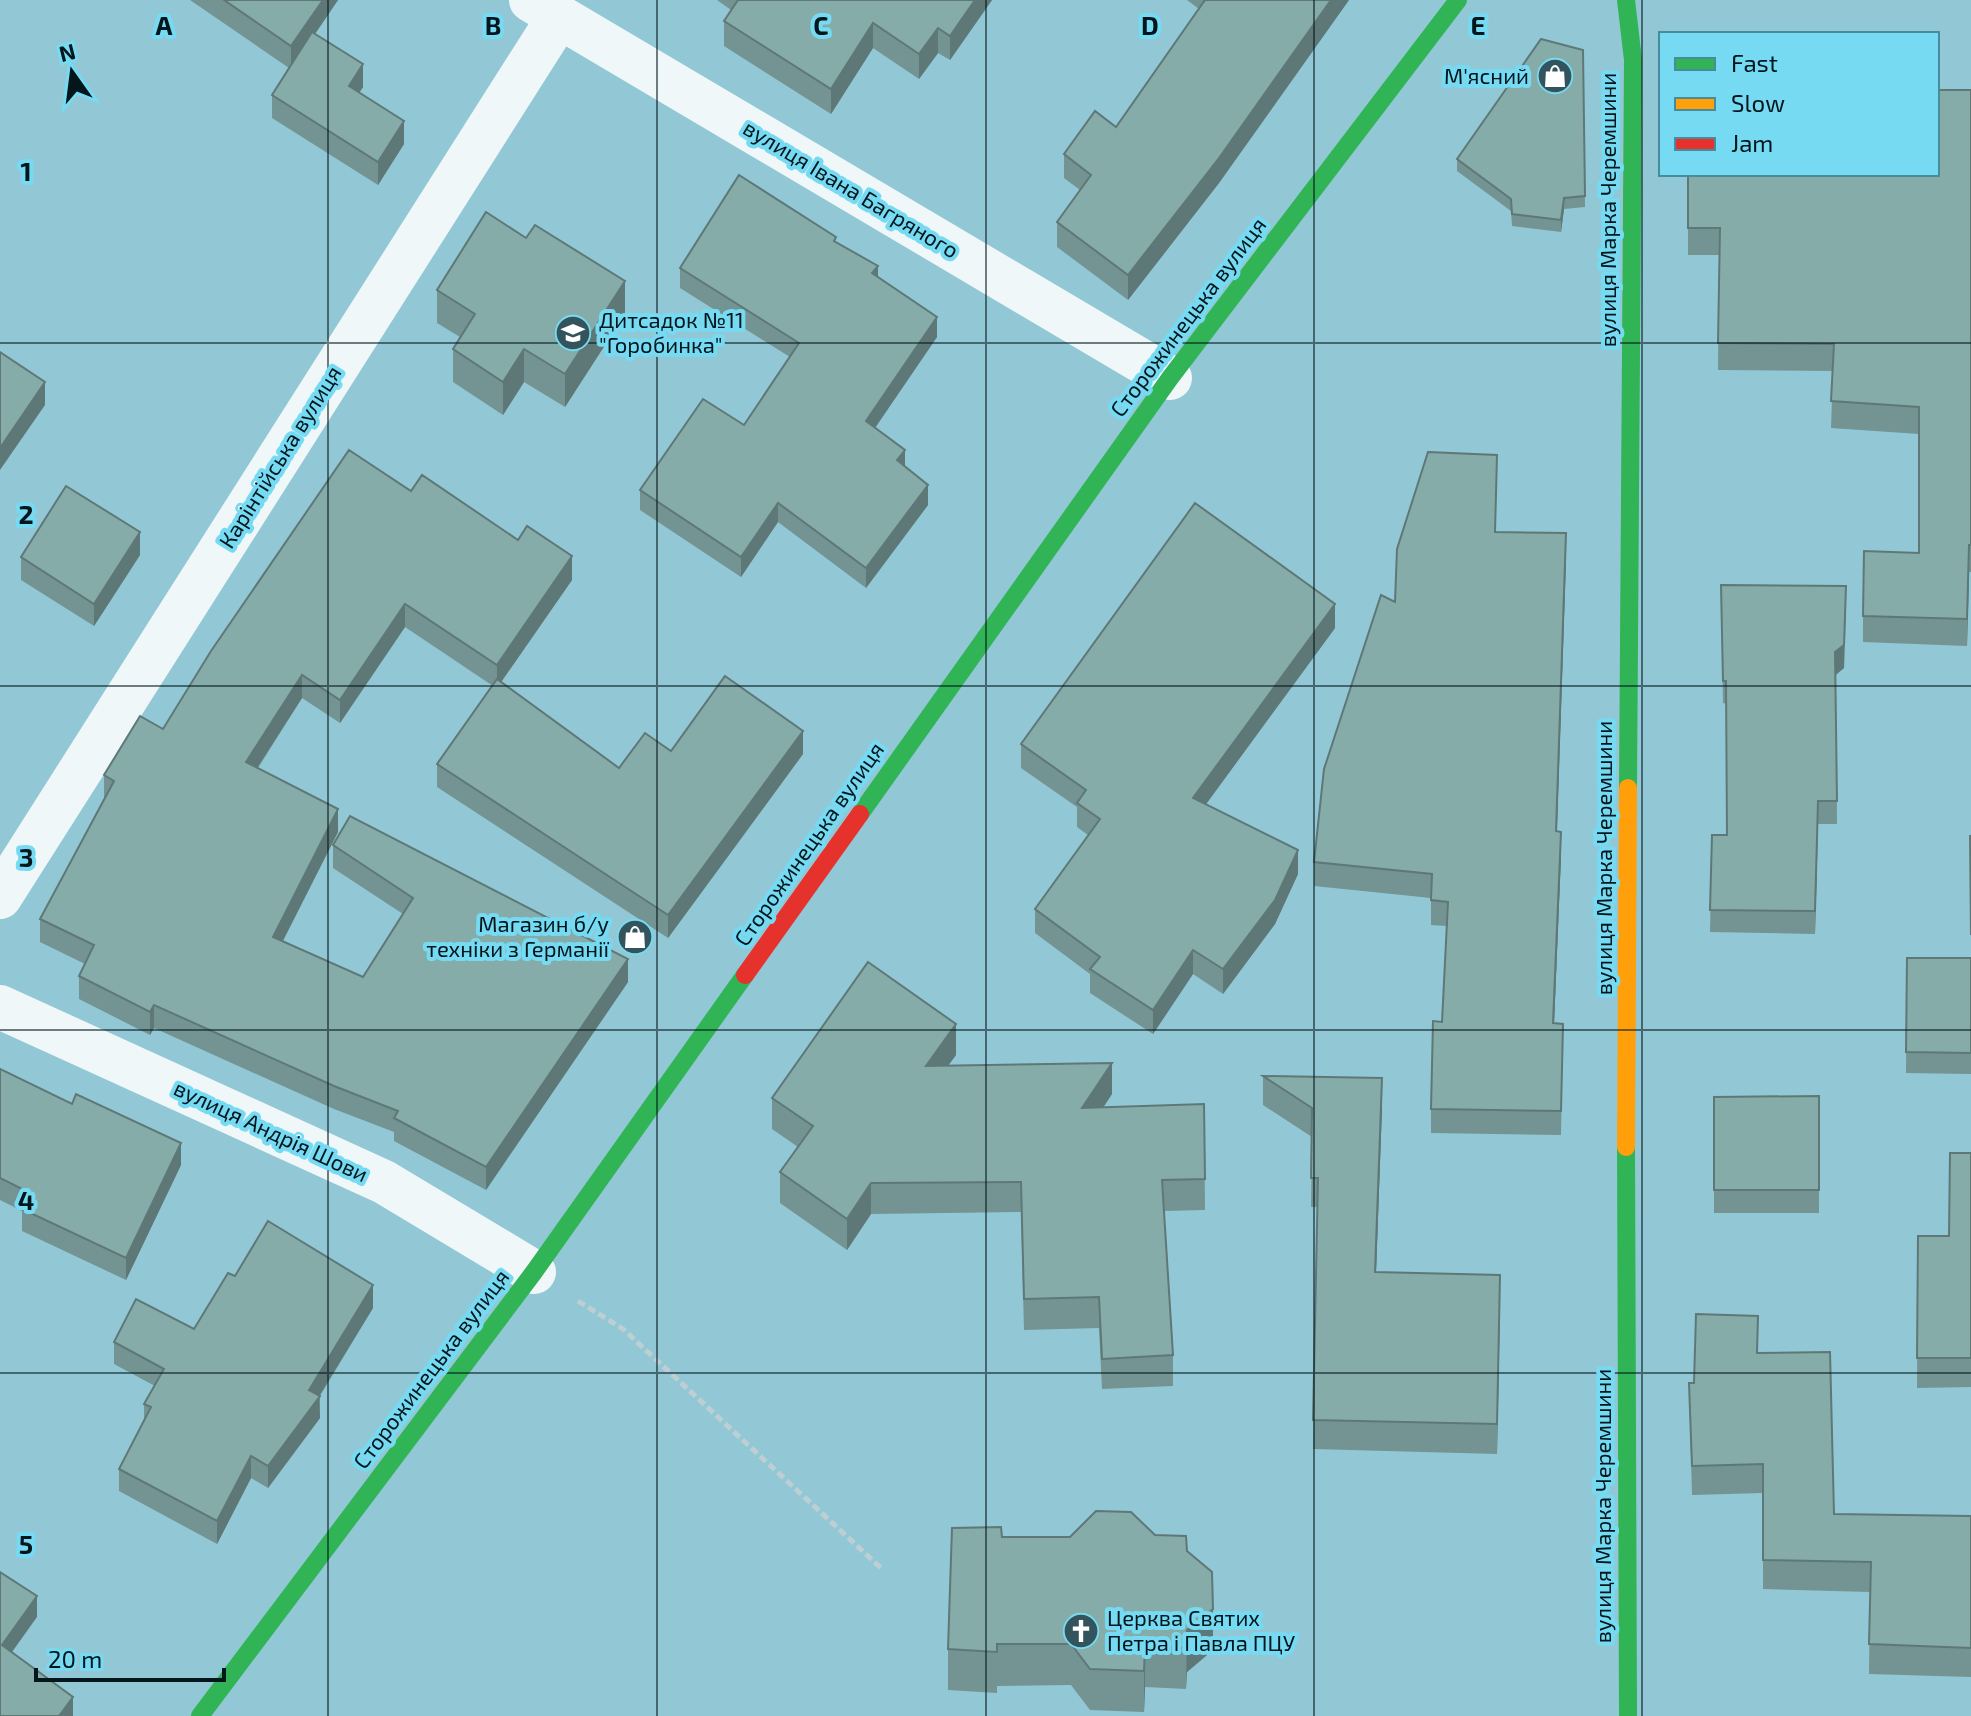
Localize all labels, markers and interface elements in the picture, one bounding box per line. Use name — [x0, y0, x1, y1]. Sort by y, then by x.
text: A — [156, 9, 173, 40]
text: B — [485, 9, 501, 40]
text: C — [813, 9, 829, 40]
text: D — [1141, 9, 1159, 40]
text: E — [1470, 9, 1486, 40]
north arrow — [32, 32, 112, 112]
legend — [1659, 32, 1939, 176]
text: N — [56, 37, 78, 66]
text: Fast — [1731, 48, 1778, 77]
shop icon: М'ясний — [1536, 57, 1574, 95]
place label: М'ясний — [1444, 62, 1529, 88]
street label: вулиця Марка Черемшини — [1594, 73, 1621, 347]
text: Slow — [1731, 88, 1785, 117]
street label: вулиця Івана Багряного — [739, 114, 964, 264]
text: Jam — [1731, 128, 1773, 157]
text: 1 — [20, 155, 32, 186]
street label: Сторожинецька вулиця — [1104, 212, 1271, 422]
place label: Дитсадок №11 "Горобинка" — [599, 306, 744, 357]
school or university icon: Дитсадок №11 "Горобинка" — [554, 314, 592, 352]
street label: Карінтійська вулиця — [212, 361, 347, 553]
text: 2 — [18, 498, 34, 529]
street label: вулиця Марка Черемшини — [1590, 721, 1617, 995]
street label: Сторожинецька вулиця — [728, 737, 889, 951]
text: 3 — [19, 841, 33, 872]
place label: Магазин б/у техніки з Германії — [426, 910, 609, 961]
shop icon: Магазин б/у техніки з Германії — [616, 918, 654, 956]
street label: вулиця Андрія Шови — [170, 1074, 372, 1187]
text: 4 — [18, 1184, 34, 1215]
street label: Сторожинецька вулиця — [347, 1264, 514, 1474]
street label: вулиця Марка Черемшини — [1589, 1369, 1616, 1643]
text: 5 — [19, 1528, 33, 1559]
place label: Церква Святих Петра і Павла ПЦУ — [1107, 1604, 1296, 1655]
church icon: Церква Святих Петра і Павла ПЦУ — [1062, 1612, 1100, 1650]
scale bar — [36, 1632, 224, 1682]
text: 20 m — [48, 1644, 102, 1673]

